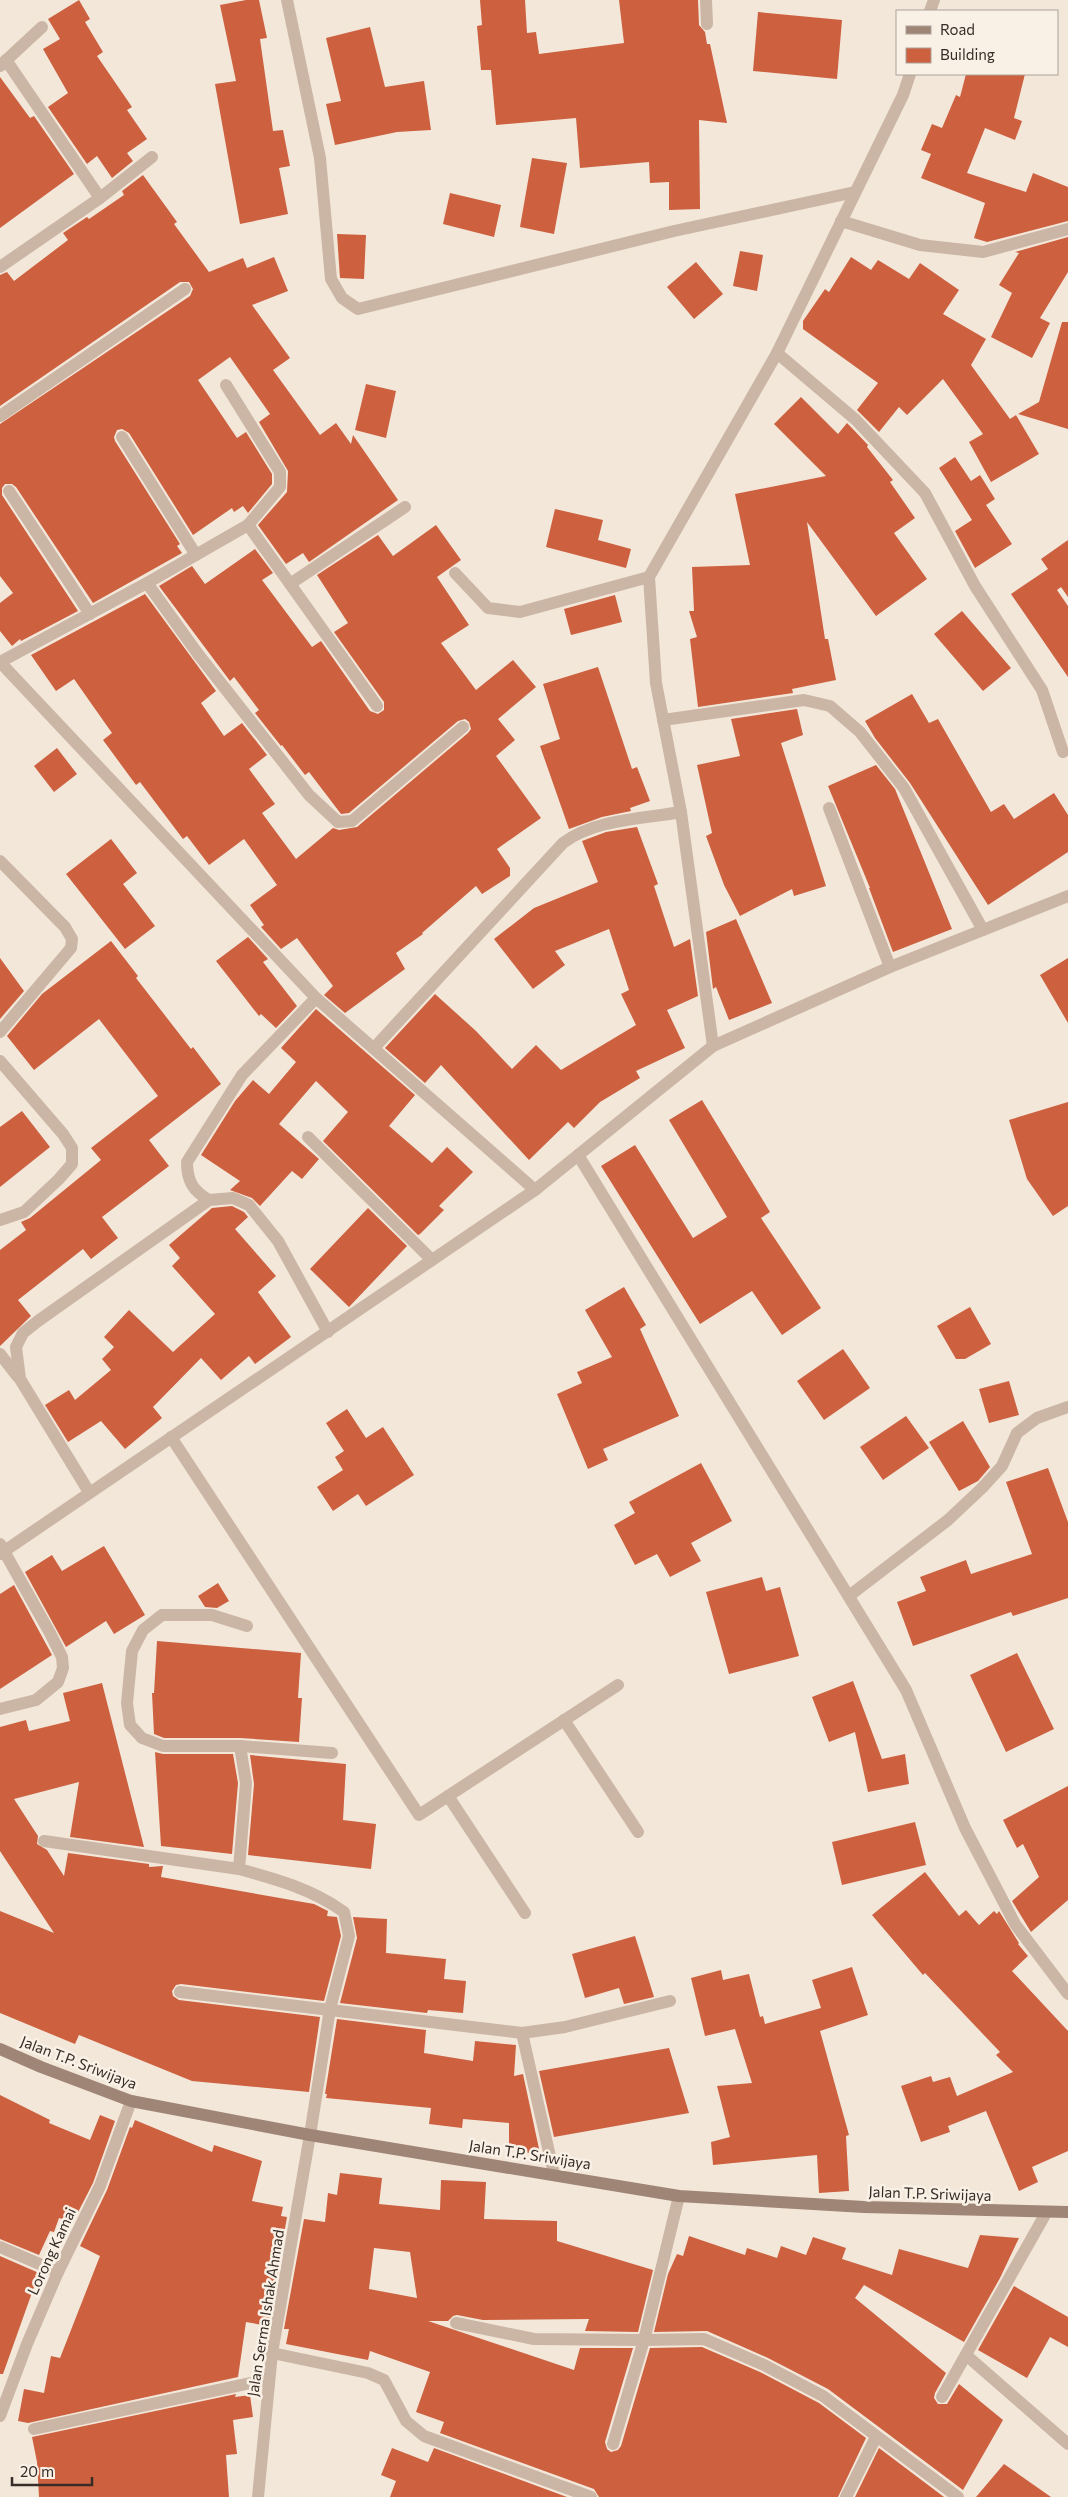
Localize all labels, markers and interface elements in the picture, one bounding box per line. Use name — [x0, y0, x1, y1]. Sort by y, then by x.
legend — [896, 10, 1058, 75]
text: Road — [940, 20, 975, 38]
text: Building — [940, 45, 995, 63]
street label: Jalan T.P. Sriwijaya — [18, 2032, 140, 2092]
street label: Jalan T.P. Sriwijaya — [468, 2135, 592, 2173]
street label: Jalan T.P. Sriwijaya — [868, 2182, 992, 2204]
street label: Lorong Kamai — [23, 2204, 79, 2298]
street label: Jalan Serma Ishak Ahmad — [243, 2228, 287, 2398]
scale bar — [12, 2454, 92, 2486]
text: 20 m — [20, 2462, 54, 2480]

